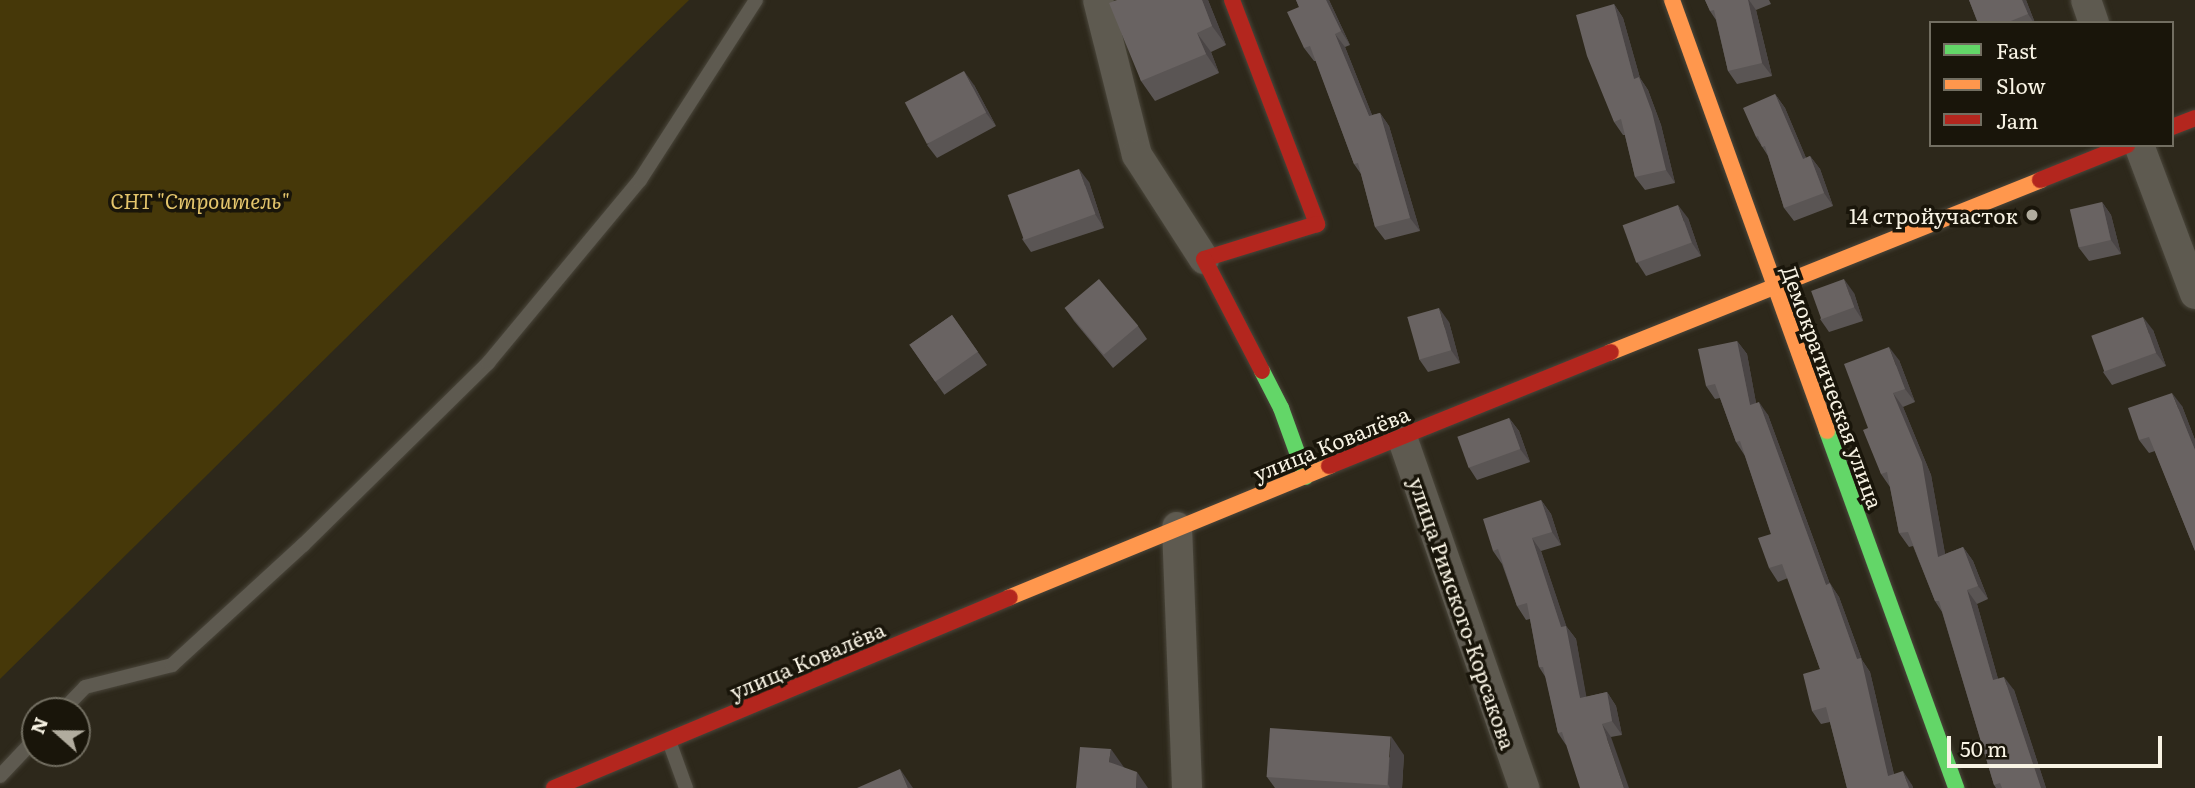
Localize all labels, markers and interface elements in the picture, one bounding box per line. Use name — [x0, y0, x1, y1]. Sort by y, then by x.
legend — [1929, 21, 2174, 147]
text: Fast — [1996, 34, 2037, 65]
text: Slow — [1996, 69, 2046, 100]
text: Jam — [1996, 104, 2038, 135]
park label: СНТ "Строитель" — [110, 187, 290, 213]
place label: 14 стройучасток — [1849, 202, 2018, 228]
marker: 14 стройучасток — [2024, 207, 2040, 223]
street label: Демократическая улица — [1777, 262, 1889, 512]
street label: улица Ковалёва — [1249, 400, 1413, 486]
street label: улица Римского-Корсакова — [1405, 474, 1521, 752]
street label: улица Ковалёва — [725, 616, 889, 704]
north arrow — [21, 697, 91, 767]
text: N — [22, 713, 54, 738]
scale bar — [1950, 722, 2165, 766]
text: 50 m — [1960, 732, 2007, 763]

